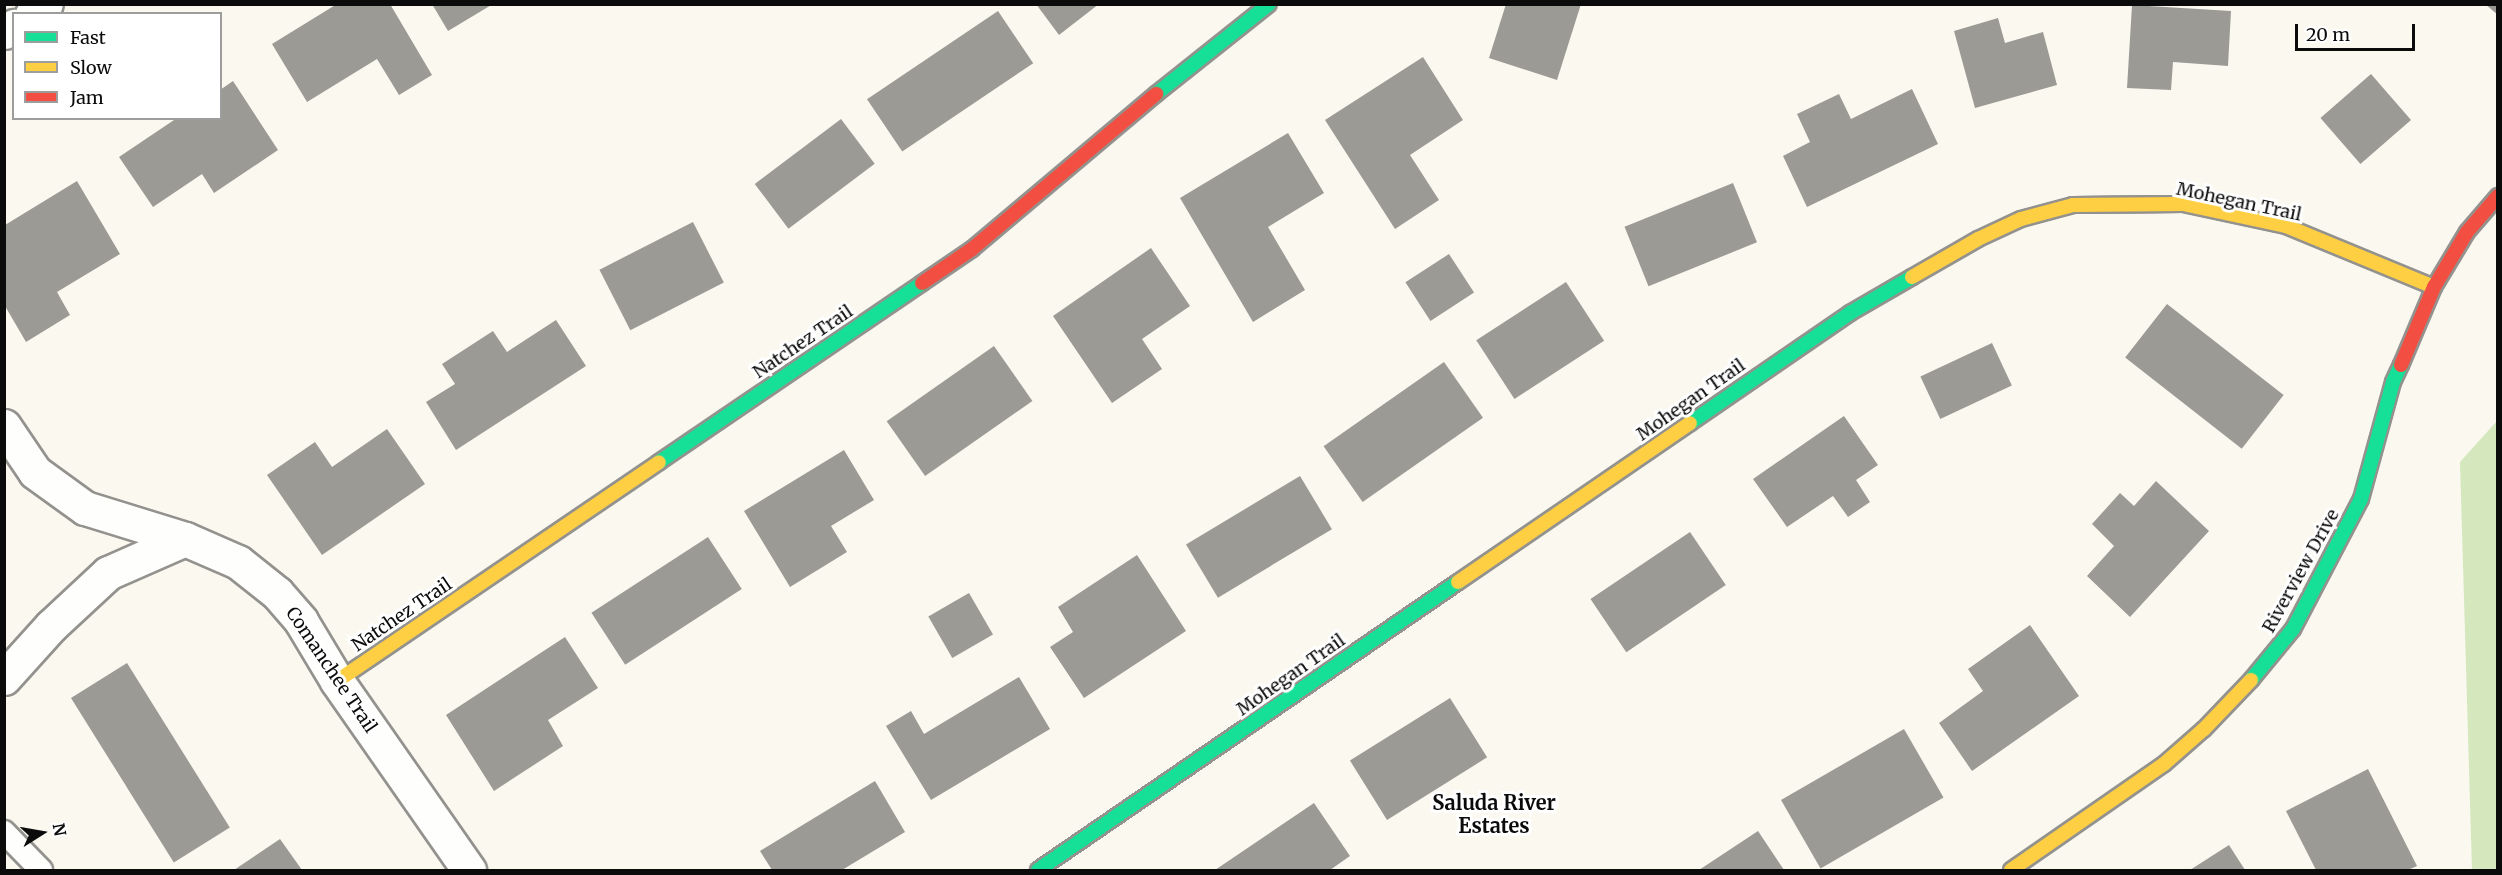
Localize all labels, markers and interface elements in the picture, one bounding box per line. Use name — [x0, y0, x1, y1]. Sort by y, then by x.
legend — [12, 12, 222, 120]
scale bar — [2298, 12, 2418, 50]
text: 20 m — [2306, 23, 2350, 46]
text: Fast — [70, 26, 106, 49]
text: Slow — [70, 56, 112, 79]
text: Jam — [70, 86, 104, 109]
street label: Mohegan Trail — [2174, 178, 2304, 226]
street label: Natchez Trail — [749, 301, 857, 383]
street label: Mohegan Trail — [1633, 355, 1749, 445]
street label: Riverview Drive — [2258, 505, 2344, 637]
street label: Natchez Trail — [348, 574, 456, 656]
street label: Comanchee Trail — [281, 603, 381, 737]
street label: Mohegan Trail — [1233, 630, 1349, 720]
district label: Saluda River Estates — [1432, 791, 1556, 838]
north arrow — [12, 803, 72, 863]
text: N — [49, 821, 71, 838]

